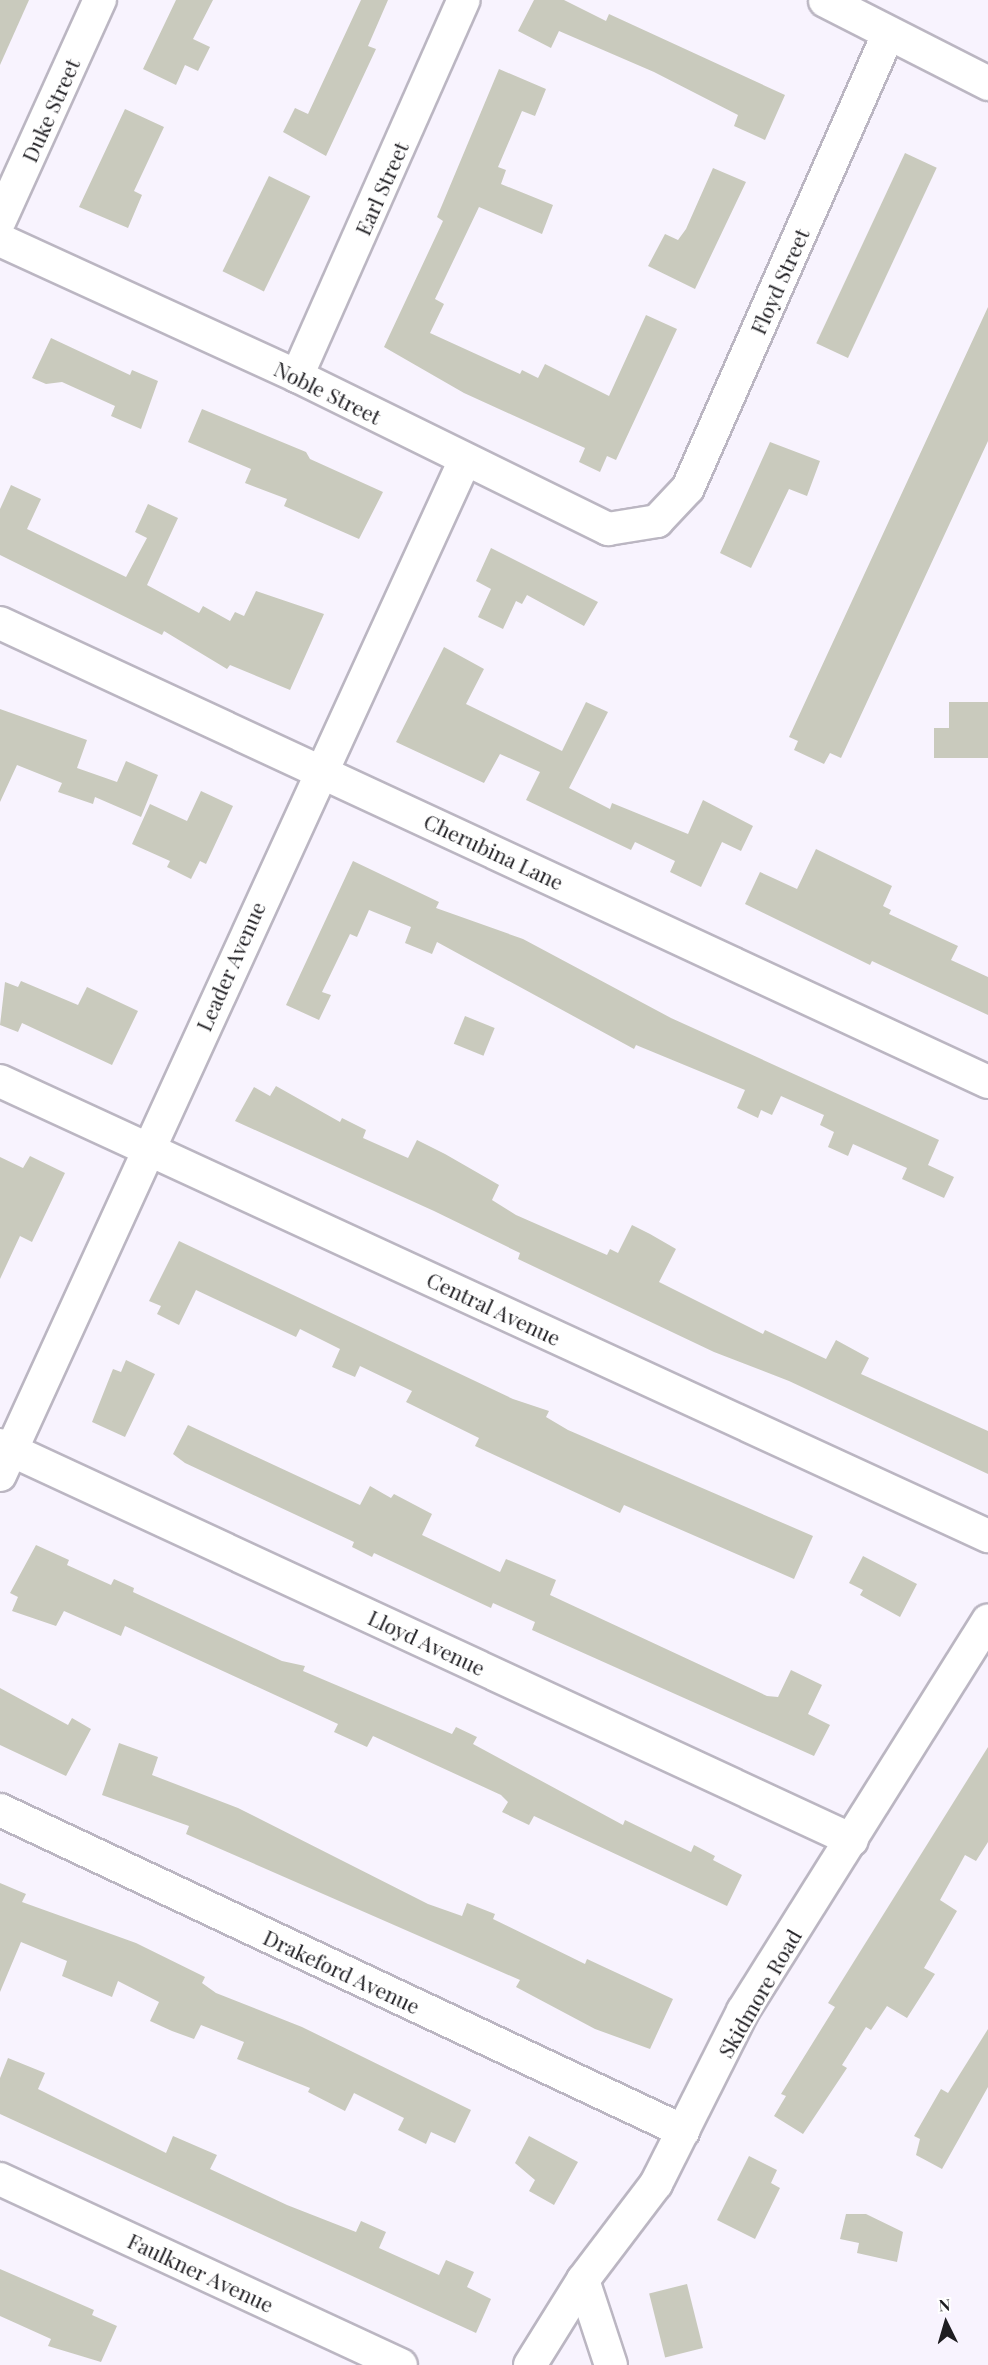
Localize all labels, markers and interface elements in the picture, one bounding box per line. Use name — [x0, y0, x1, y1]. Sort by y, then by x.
street label: Duke Street — [16, 54, 84, 166]
street label: Earl Street — [349, 137, 413, 239]
street label: Floyd Street — [744, 224, 814, 338]
street label: Noble Street — [271, 355, 385, 429]
street label: Cherubina Lane — [420, 808, 568, 894]
street label: Leader Avenue — [190, 897, 270, 1035]
street label: Central Avenue — [423, 1266, 565, 1350]
street label: Lloyd Avenue — [364, 1604, 490, 1680]
street label: Drakeford Avenue — [259, 1924, 425, 2018]
street label: Skidmore Road — [712, 1924, 806, 2062]
street label: Faulkner Avenue — [124, 2227, 278, 2317]
north arrow — [916, 2293, 976, 2353]
text: N — [938, 2294, 951, 2316]

